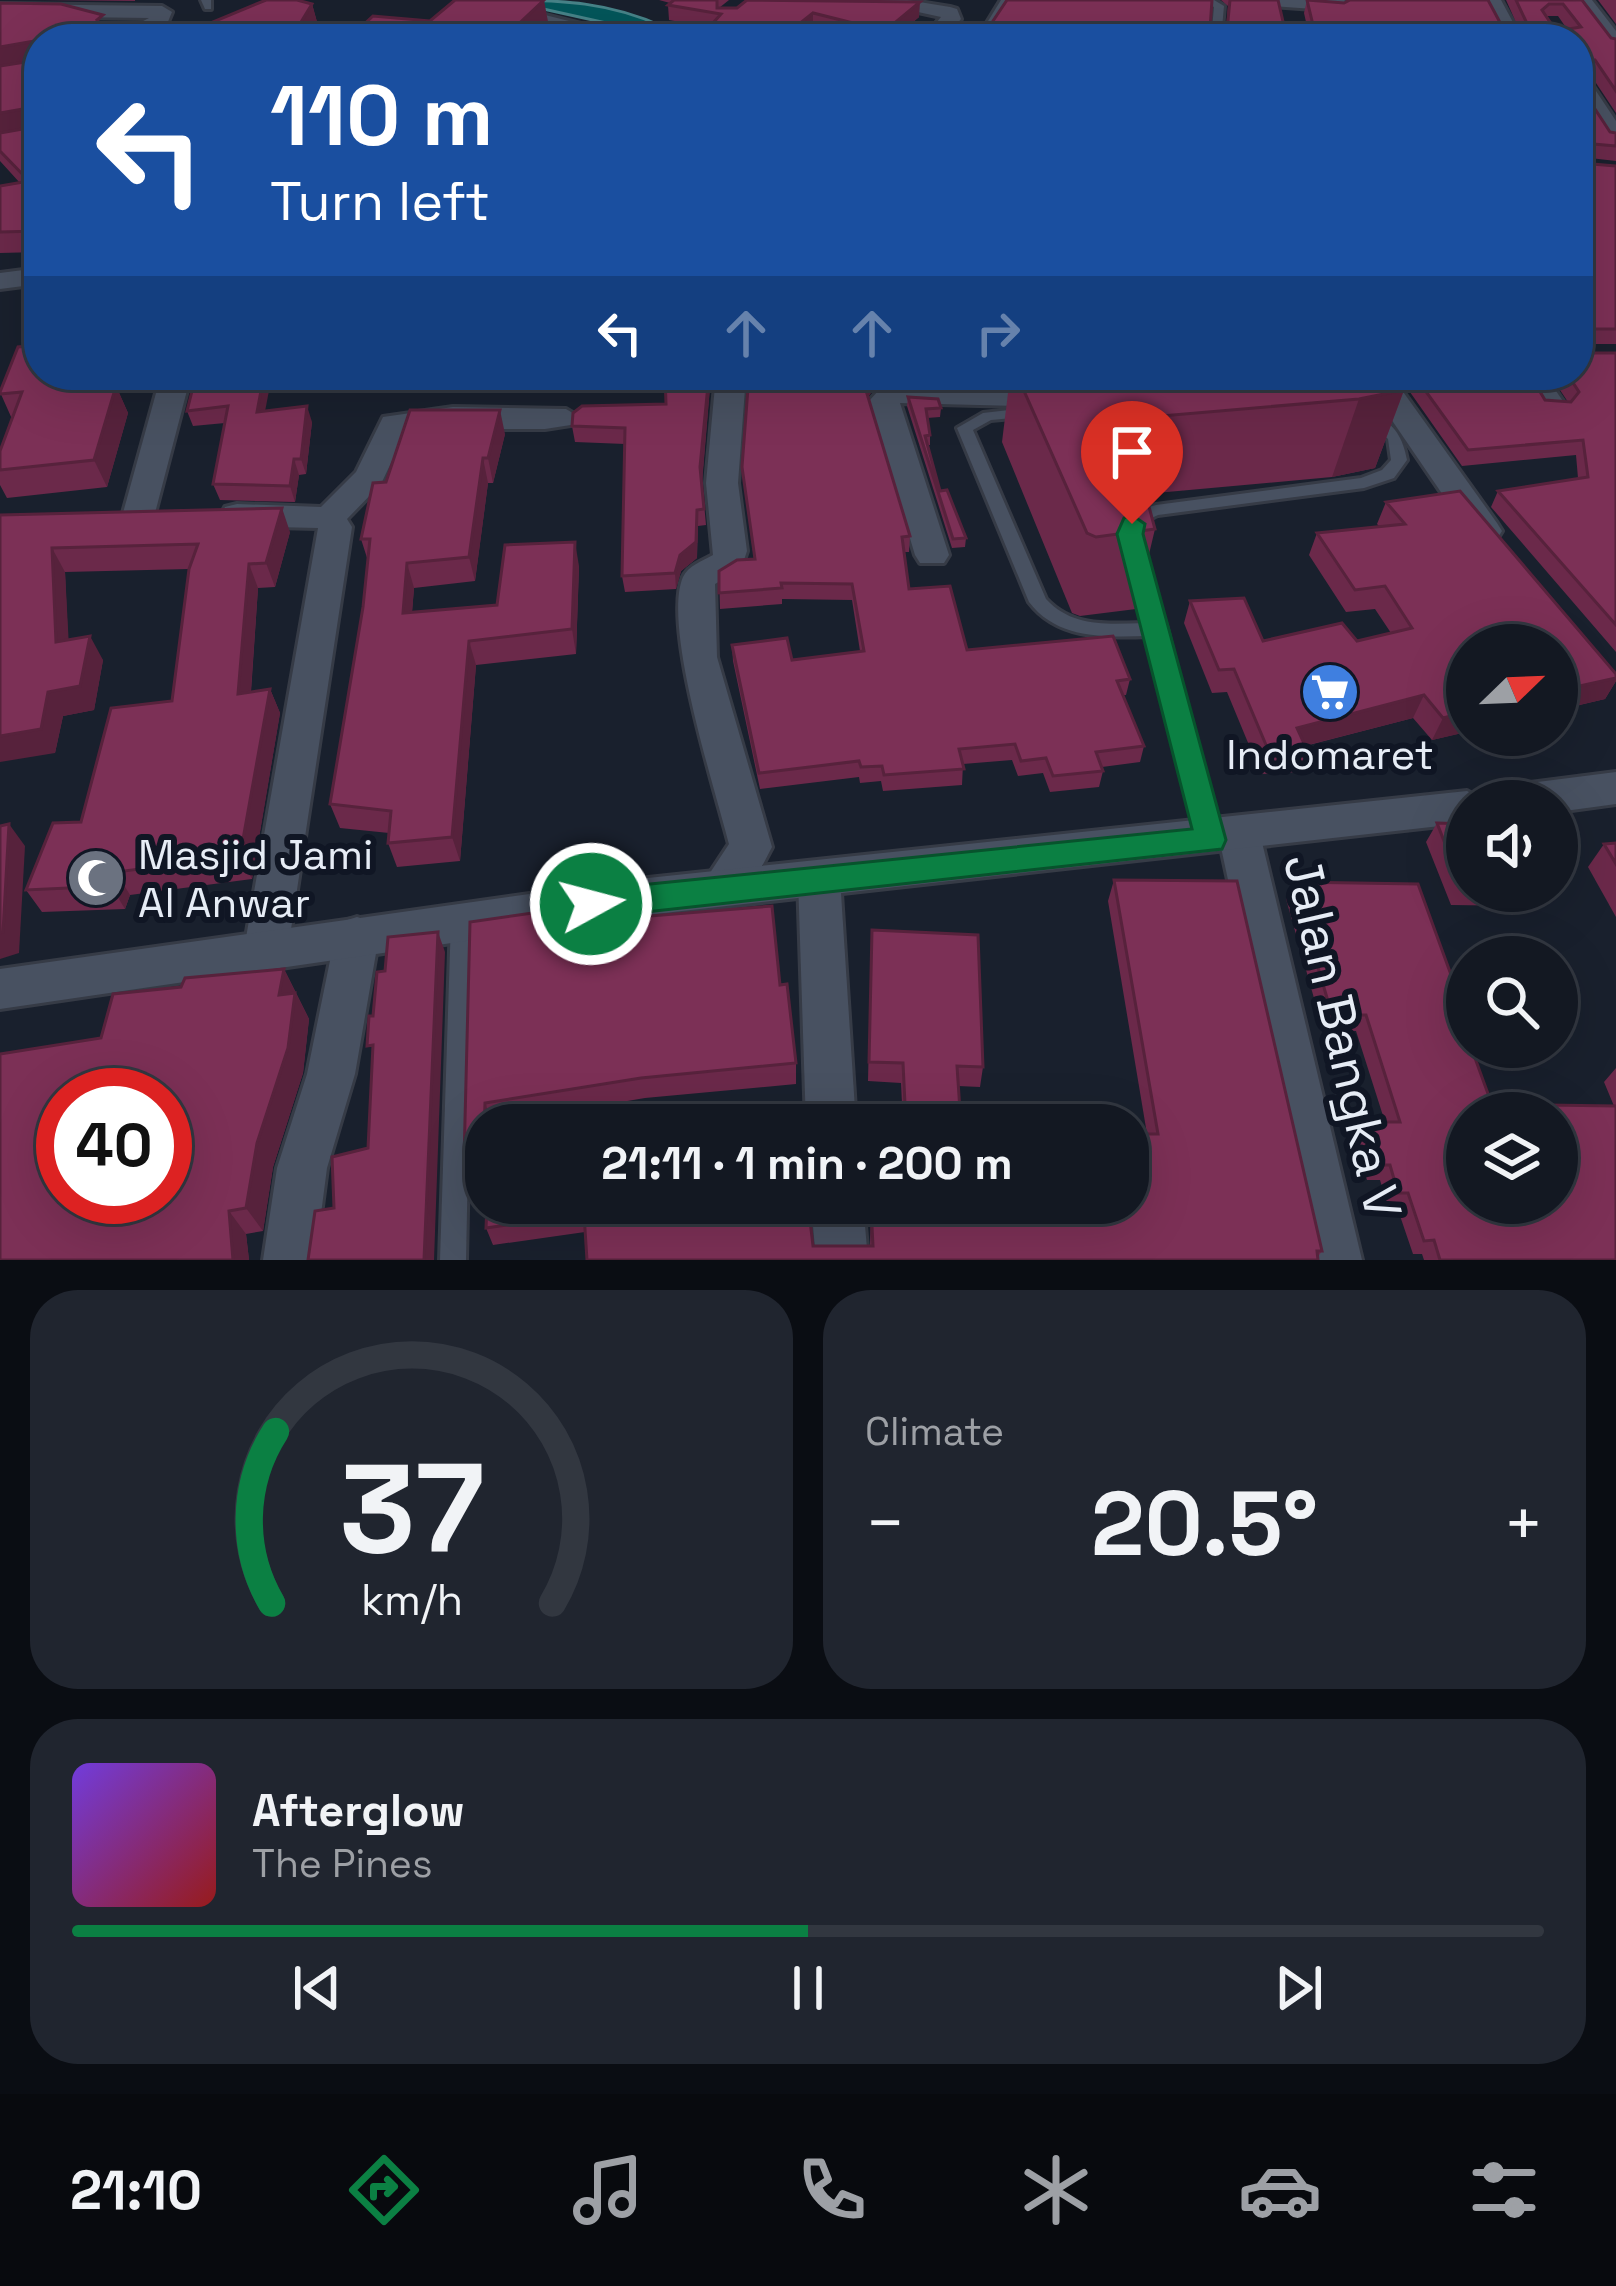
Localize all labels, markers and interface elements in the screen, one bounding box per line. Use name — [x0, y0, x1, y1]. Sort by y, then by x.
text: 110 m — [270, 62, 493, 170]
icon: left — [72, 72, 228, 228]
text: Turn left — [270, 167, 490, 236]
icon: left — [587, 300, 653, 366]
icon: ahead — [713, 300, 779, 366]
icon: ahead — [839, 300, 905, 366]
icon: right — [965, 300, 1031, 366]
pin — [1081, 401, 1183, 524]
icon: arrive — [1099, 419, 1165, 485]
north arrow — [1446, 624, 1578, 756]
map controls — [1446, 624, 1578, 1224]
supermarket icon: Indomaret — [1299, 661, 1361, 723]
place label: Indomaret — [1226, 728, 1434, 781]
button: sound — [1446, 780, 1578, 912]
place label: Masjid Jami Al Anwar — [138, 828, 373, 929]
position arrow — [528, 841, 654, 967]
mosque icon: Masjid Jami Al Anwar — [65, 847, 127, 909]
street label: Jalan Bangka V — [1269, 848, 1416, 1225]
button: search — [1446, 936, 1578, 1068]
speed limit sign: 40 — [36, 1068, 192, 1224]
button: layers — [1446, 1092, 1578, 1224]
text: 21:11 · 1 min · 200 m — [601, 1135, 1013, 1192]
text: Climate — [865, 1407, 1004, 1456]
text: 37 — [339, 1429, 484, 1588]
text: 20.5° — [1091, 1466, 1318, 1581]
text: − — [865, 1481, 906, 1565]
text: + — [1503, 1481, 1544, 1565]
text: km/h — [360, 1572, 463, 1627]
text: Afterglow — [252, 1782, 465, 1839]
text: The Pines — [252, 1839, 433, 1888]
icon: previous — [284, 1955, 350, 2021]
icon: pause — [775, 1955, 841, 2021]
icon: next — [1266, 1955, 1332, 2021]
icon: directions — [342, 2148, 426, 2232]
icon: music — [566, 2148, 650, 2232]
icon: phone — [790, 2148, 874, 2232]
icon: climate — [1014, 2148, 1098, 2232]
icon: car — [1238, 2148, 1322, 2232]
icon: filters — [1462, 2148, 1546, 2232]
text: 21:10 — [70, 2156, 202, 2225]

